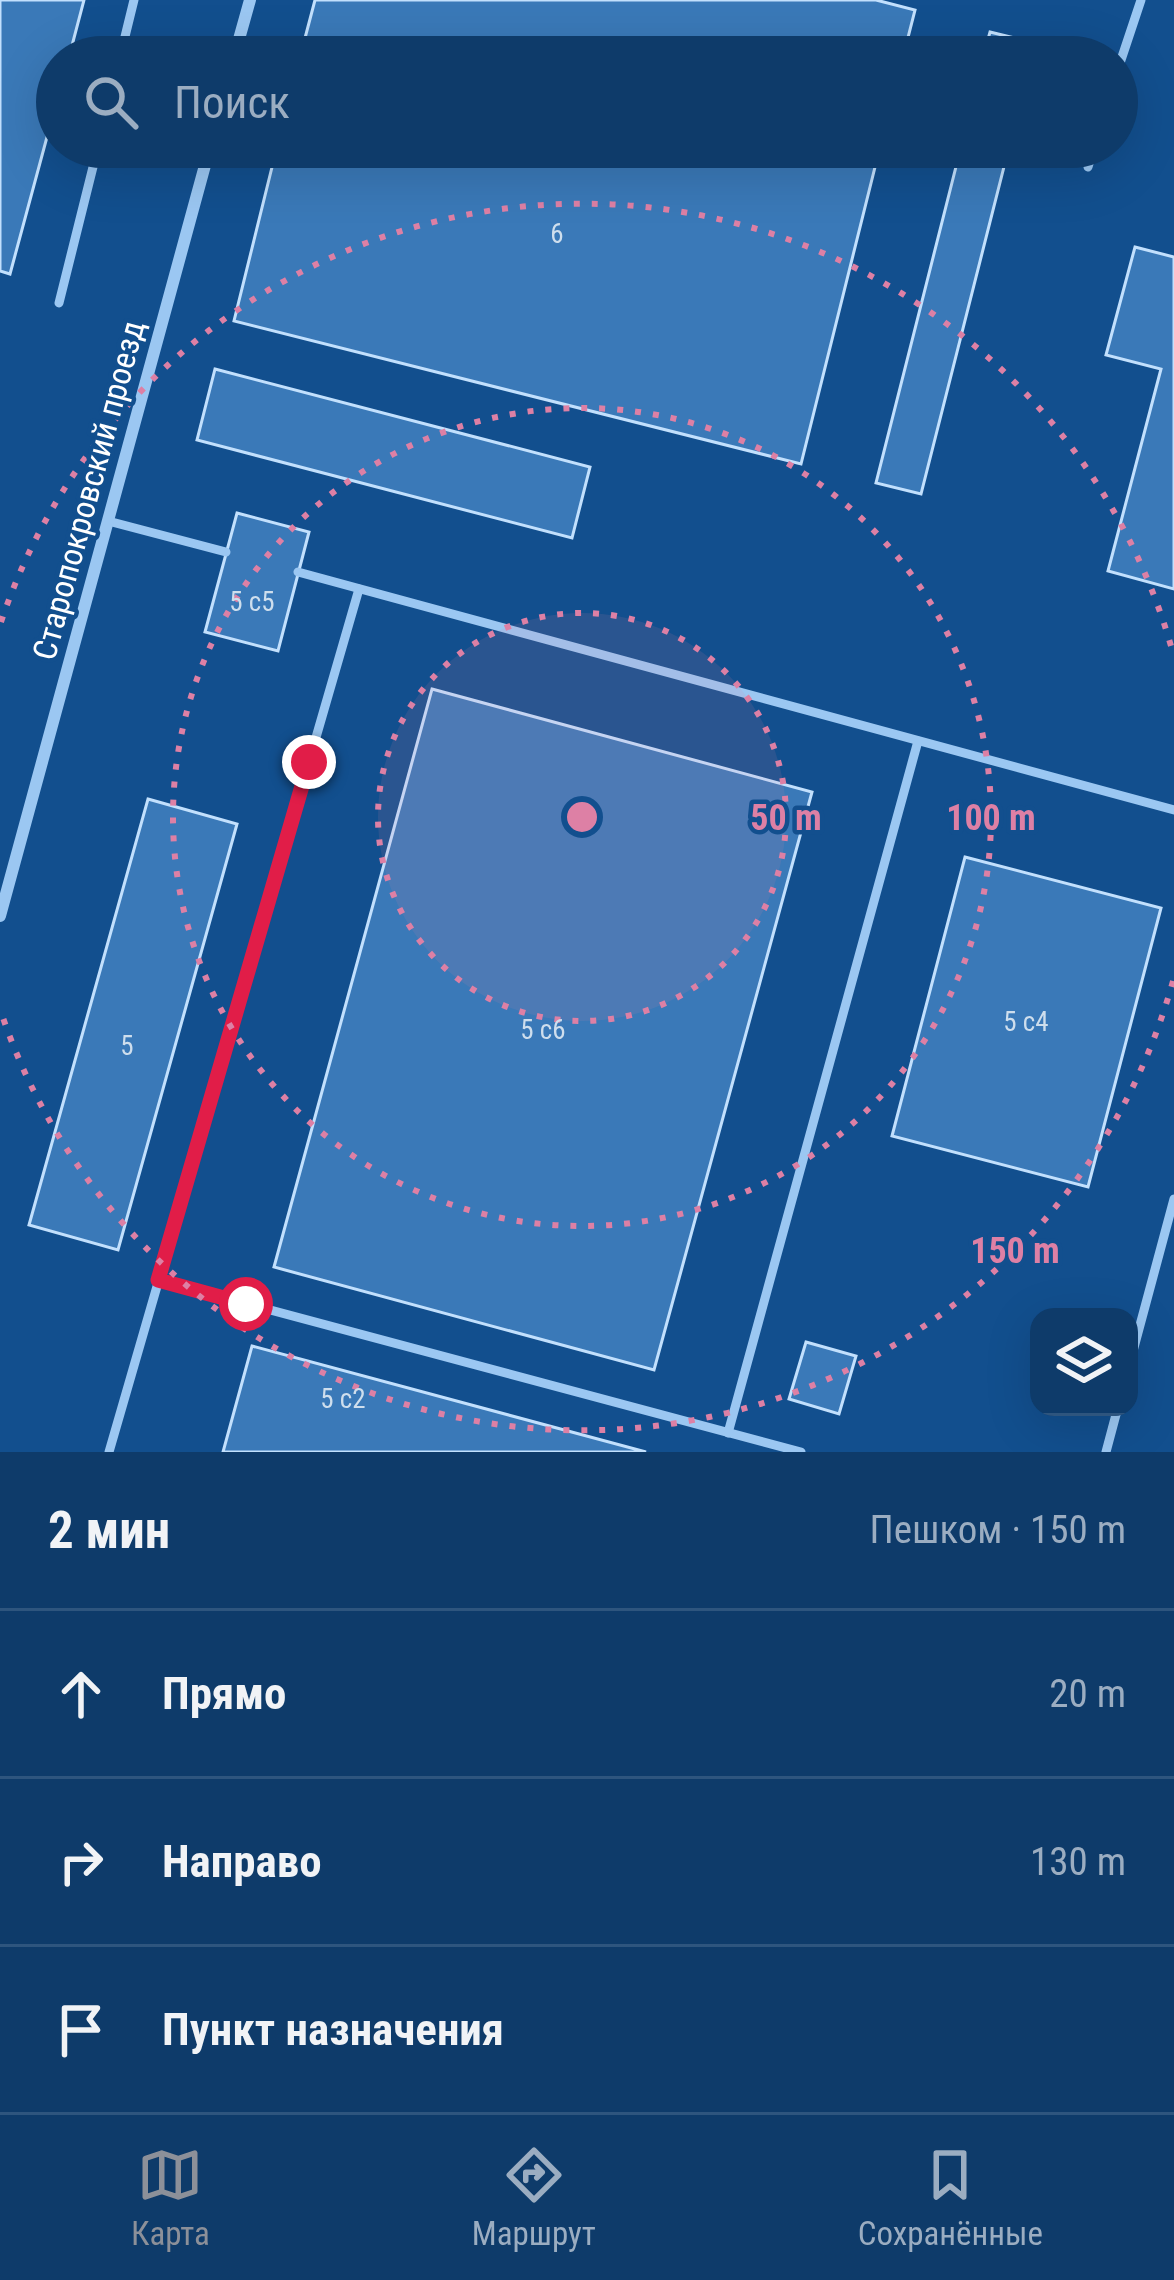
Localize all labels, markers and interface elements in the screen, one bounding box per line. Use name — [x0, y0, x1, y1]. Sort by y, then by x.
search box — [36, 36, 1138, 168]
icon: search — [78, 69, 144, 135]
text: Поиск — [174, 76, 290, 129]
house number: 6 — [550, 218, 564, 250]
street label: Старопокровский проезд — [24, 316, 153, 664]
house number: 5 с5 — [229, 586, 275, 618]
route end — [282, 735, 336, 789]
centre of rings — [561, 796, 603, 838]
text: 50 m — [750, 797, 822, 839]
text: 100 m — [946, 797, 1036, 839]
house number: 5 с4 — [1003, 1006, 1049, 1038]
house number: 5 с6 — [520, 1014, 566, 1046]
house number: 5 — [120, 1030, 134, 1062]
text: 150 m — [970, 1230, 1060, 1272]
route start — [219, 1277, 273, 1331]
map controls — [1030, 1308, 1138, 1416]
button: layers — [1030, 1308, 1138, 1416]
house number: 5 с2 — [320, 1383, 366, 1415]
text: 2 мин — [48, 1501, 170, 1560]
text: Пешком · 150 m — [869, 1507, 1126, 1553]
icon: ahead — [48, 1661, 114, 1727]
text: Прямо — [162, 1667, 286, 1720]
text: 20 m — [1049, 1671, 1126, 1717]
icon: right — [48, 1829, 114, 1895]
text: Направо — [162, 1835, 322, 1888]
text: 130 m — [1030, 1839, 1126, 1885]
icon: arrive — [48, 1997, 114, 2063]
text: Пункт назначения — [162, 2003, 504, 2056]
tab: Карта — [131, 2142, 210, 2253]
tab: Маршрут — [472, 2142, 596, 2253]
tab: Сохранённые — [858, 2142, 1043, 2253]

